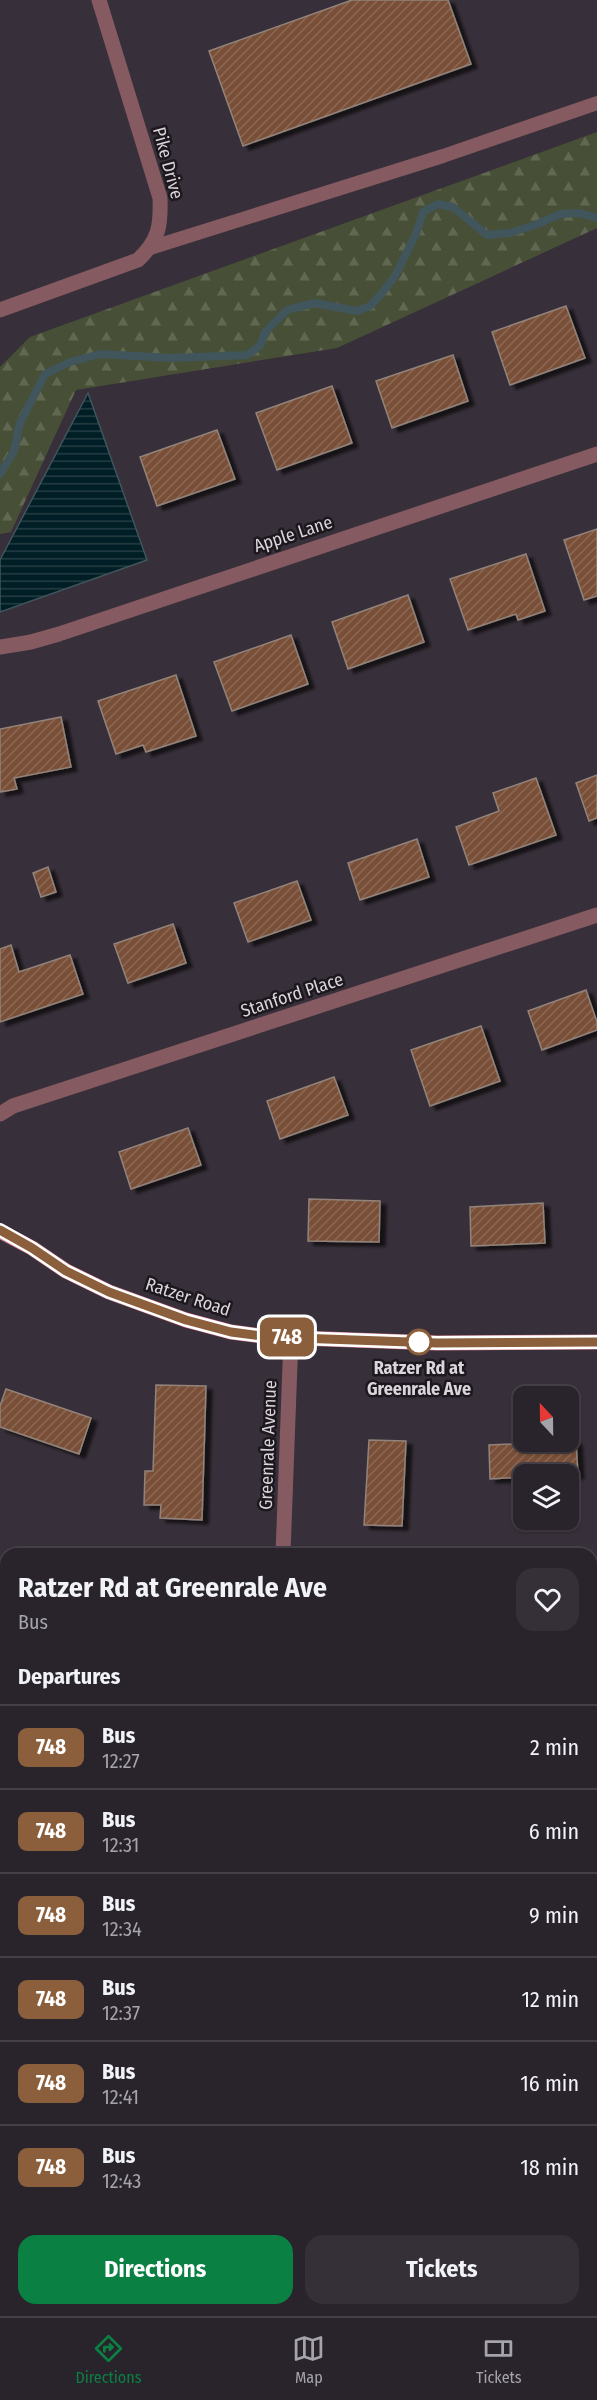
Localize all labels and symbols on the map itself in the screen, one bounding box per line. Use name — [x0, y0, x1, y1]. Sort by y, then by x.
street label: Pike Drive — [148, 125, 188, 201]
street label: Apple Lane — [251, 511, 335, 557]
street label: Stanford Place — [238, 968, 346, 1022]
street label: Ratzer Road — [143, 1273, 233, 1321]
line badge: 748 — [252, 1318, 322, 1356]
marker: Ratzer Rd at Greenrale Ave — [406, 1329, 432, 1355]
place label: Ratzer Rd at Greenrale Ave — [367, 1357, 471, 1400]
street label: Greenrale Avenue — [255, 1380, 281, 1510]
north arrow — [513, 1386, 579, 1452]

